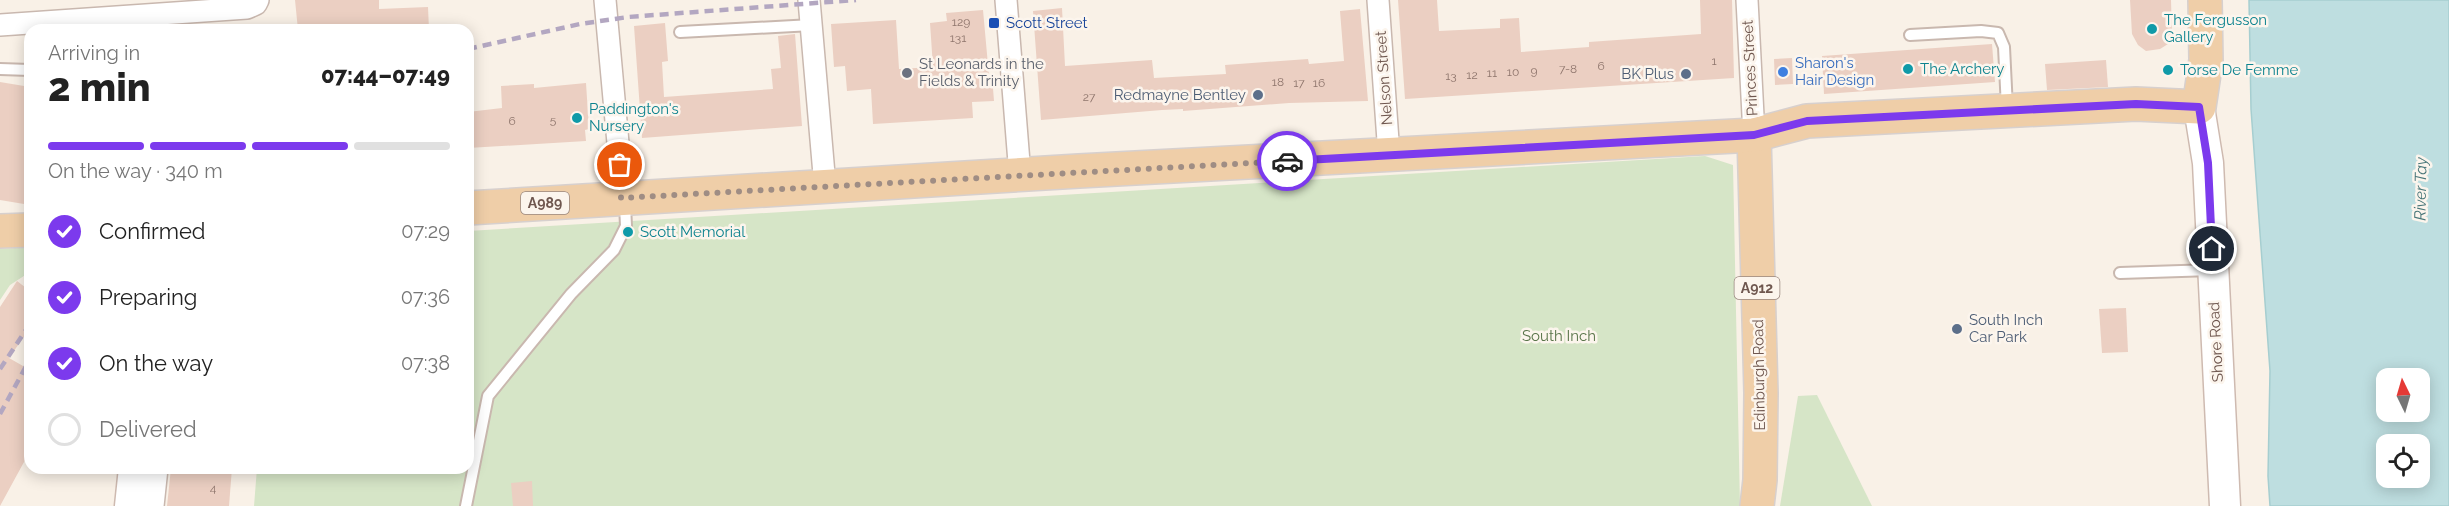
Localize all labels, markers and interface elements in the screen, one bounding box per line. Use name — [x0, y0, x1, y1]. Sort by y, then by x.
place label: The Fergusson Gallery — [2164, 11, 2267, 46]
place label: Scott Street — [1006, 14, 1088, 32]
house number: 129 — [952, 15, 970, 29]
marker: Scott Street — [987, 16, 1001, 30]
street label: Princes Street — [1738, 19, 1762, 117]
marker: The Fergusson Gallery — [2145, 22, 2159, 36]
street label: Nelson Street — [1372, 30, 1396, 126]
house number: 131 — [950, 31, 966, 45]
text: Arriving in — [48, 41, 140, 65]
house number: 1 — [1711, 54, 1717, 68]
place label: Sharon's Hair Design — [1795, 54, 1874, 89]
place label: St Leonards in the Fields & Trinity — [919, 55, 1044, 90]
house number: 6 — [1597, 59, 1605, 73]
place label: The Archery — [1920, 60, 2004, 78]
place label: Torse De Femme — [2180, 61, 2299, 79]
text: 07:44–07:49 — [321, 62, 450, 88]
house number: 7-8 — [1559, 62, 1577, 76]
marker: The Archery — [1901, 62, 1915, 76]
marker: Torse De Femme — [2161, 63, 2175, 77]
text: 2 min — [48, 64, 151, 110]
house number: 9 — [1530, 64, 1538, 78]
house number: 10 — [1507, 65, 1519, 79]
place label: BK Plus — [1621, 65, 1674, 83]
marker: Sharon's Hair Design — [1776, 65, 1790, 79]
marker: St Leonards in the Fields & Trinity — [900, 66, 914, 80]
house number: 11 — [1487, 66, 1497, 80]
marker: BK Plus — [1679, 67, 1693, 81]
house number: 12 — [1466, 68, 1478, 82]
house number: 13 — [1445, 69, 1457, 83]
house number: 18 — [1272, 75, 1284, 89]
house number: 17 — [1293, 76, 1305, 90]
house number: 16 — [1313, 76, 1325, 90]
place label: Redmayne Bentley — [1114, 86, 1246, 104]
marker: Redmayne Bentley — [1251, 88, 1265, 102]
house number: 27 — [1083, 90, 1096, 104]
place label: Paddington's Nursery — [589, 100, 679, 135]
marker: Paddington's Nursery — [570, 111, 584, 125]
house number: 5 — [550, 113, 557, 127]
house number: 6 — [508, 114, 516, 128]
courier — [1257, 131, 1317, 191]
pin — [594, 139, 645, 190]
icon: car — [1271, 145, 1304, 178]
icon: bag — [603, 148, 636, 181]
water label: River Tay — [2410, 156, 2431, 221]
text: On the way · 340 m — [48, 159, 223, 183]
road number: A989 — [521, 192, 569, 214]
icon: check — [48, 215, 81, 248]
text: Confirmed — [99, 218, 206, 244]
text: 07:29 — [401, 219, 450, 243]
place label: Scott Memorial — [640, 223, 746, 241]
pin — [2186, 223, 2237, 274]
marker: Scott Memorial — [621, 225, 635, 239]
icon: home — [2195, 232, 2228, 265]
road number: A912 — [1734, 277, 1780, 299]
icon: check — [48, 281, 81, 314]
text: Preparing — [99, 284, 197, 310]
text: 07:36 — [401, 285, 450, 309]
street label: Shore Road — [2205, 301, 2227, 383]
place label: South Inch Car Park — [1969, 311, 2043, 346]
street label: Edinburgh Road — [1749, 319, 1769, 431]
marker: South Inch Car Park — [1950, 322, 1964, 336]
park label: South Inch — [1522, 327, 1596, 345]
icon: check — [48, 347, 81, 380]
text: On the way — [99, 350, 213, 376]
text: 07:38 — [401, 351, 450, 375]
north arrow — [2376, 368, 2430, 422]
map controls — [2376, 368, 2430, 488]
text: Delivered — [99, 416, 197, 442]
button: locate — [2376, 434, 2430, 488]
house number: 4 — [210, 481, 217, 495]

